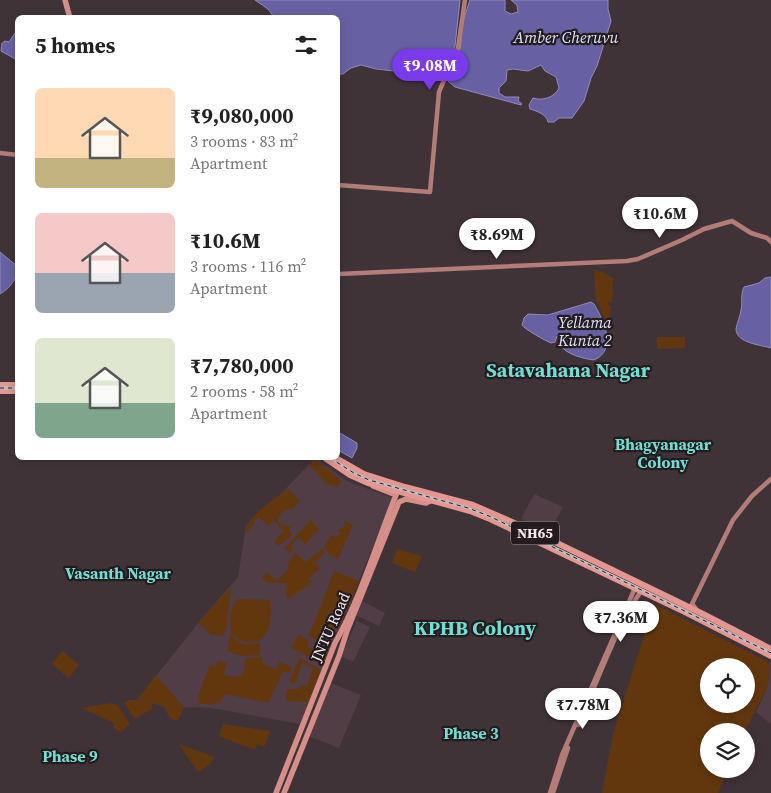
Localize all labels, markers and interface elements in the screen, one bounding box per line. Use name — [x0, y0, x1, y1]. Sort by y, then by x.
water label: Amber Cheruvu — [513, 26, 619, 48]
text: 5 homes — [35, 31, 115, 60]
icon: filters — [292, 31, 320, 59]
pin: ₹9.08M — [389, 48, 471, 91]
text: ₹9.08M — [403, 54, 457, 76]
text: ₹9,080,000 — [190, 101, 294, 130]
icon: home — [75, 108, 135, 168]
text: 3 rooms · 83 m² — [190, 130, 298, 152]
text: Apartment — [190, 152, 267, 174]
pin: ₹10.6M — [619, 196, 701, 239]
text: ₹10.6M — [633, 202, 687, 224]
pin: ₹8.69M — [456, 218, 538, 260]
text: ₹8.69M — [470, 223, 524, 245]
text: ₹10.6M — [190, 226, 261, 255]
icon: home — [75, 233, 135, 293]
text: 3 rooms · 116 m² — [190, 255, 306, 277]
text: Apartment — [190, 277, 267, 299]
water label: Yellama Kunta 2 — [557, 311, 612, 351]
text: ₹7,780,000 — [190, 351, 294, 380]
district label: Satavahana Nagar — [486, 356, 651, 384]
icon: home — [75, 358, 135, 418]
text: 2 rooms · 58 m² — [190, 380, 298, 402]
text: Apartment — [190, 402, 267, 424]
district label: Bhagyanagar Colony — [615, 433, 712, 473]
road number: NH65 — [511, 522, 559, 544]
district label: Vasanth Nagar — [65, 562, 172, 584]
street label: JNTU Road — [305, 589, 355, 666]
pin: ₹7.36M — [580, 600, 662, 643]
text: ₹7.36M — [594, 606, 648, 628]
district label: KPHB Colony — [414, 614, 537, 642]
map controls — [700, 658, 755, 778]
button: locate — [700, 658, 755, 713]
pin: ₹7.78M — [542, 688, 624, 730]
text: ₹7.78M — [556, 693, 610, 715]
district label: Phase 3 — [443, 722, 499, 744]
button: layers — [700, 723, 755, 778]
district label: Phase 9 — [42, 745, 98, 767]

